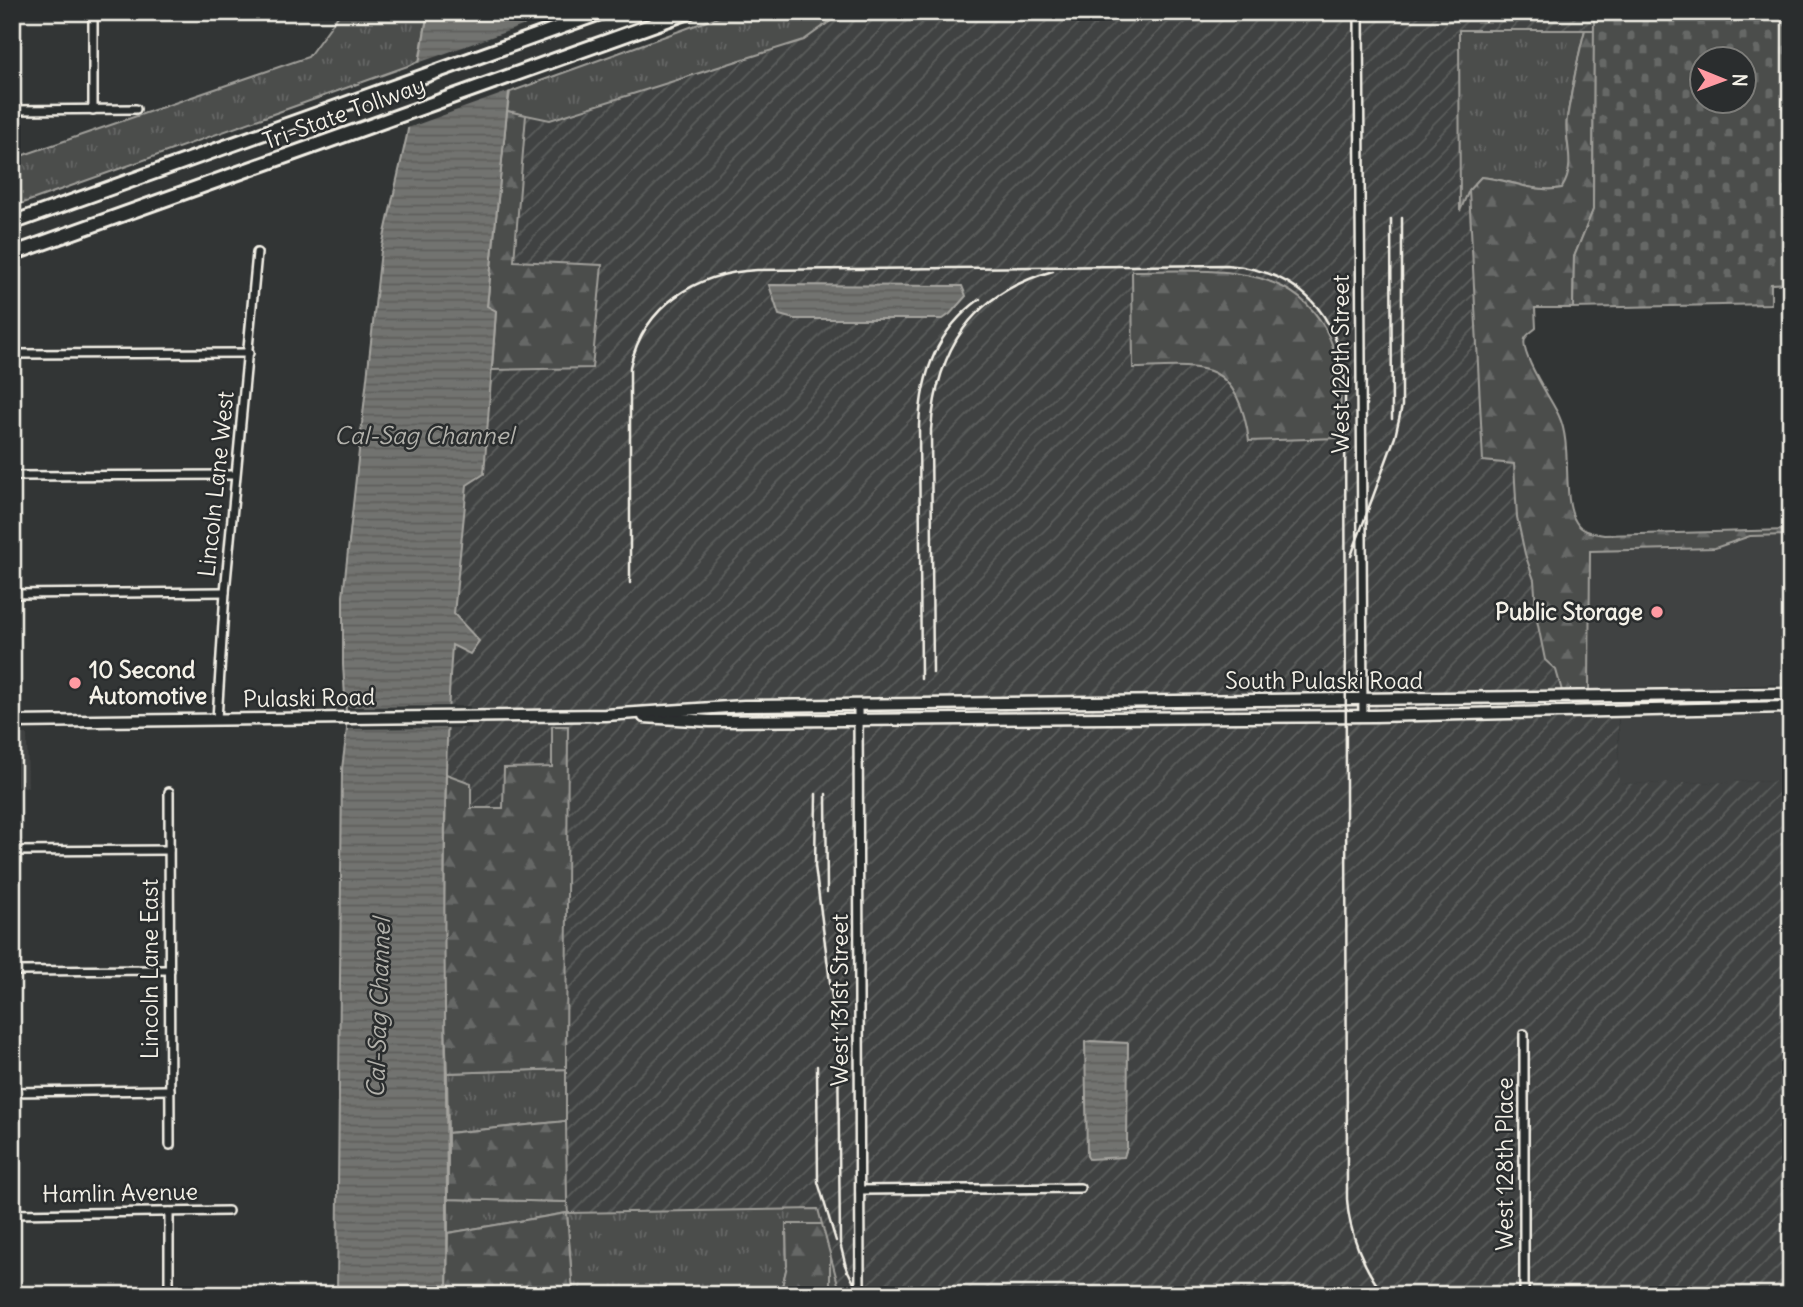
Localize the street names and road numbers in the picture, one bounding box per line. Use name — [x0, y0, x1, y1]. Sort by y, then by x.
street label: Tri-State Tollway — [259, 70, 429, 155]
street label: West 129th Street — [1326, 274, 1355, 454]
street label: Lincoln Lane West — [191, 389, 240, 578]
street label: South Pulaski Road — [1225, 666, 1423, 695]
street label: Pulaski Road — [243, 682, 375, 713]
street label: Lincoln Lane East — [135, 878, 164, 1059]
street label: West 131st Street — [825, 914, 854, 1086]
street label: West 128th Place — [1490, 1077, 1519, 1251]
street label: Hamlin Avenue — [42, 1177, 198, 1208]

